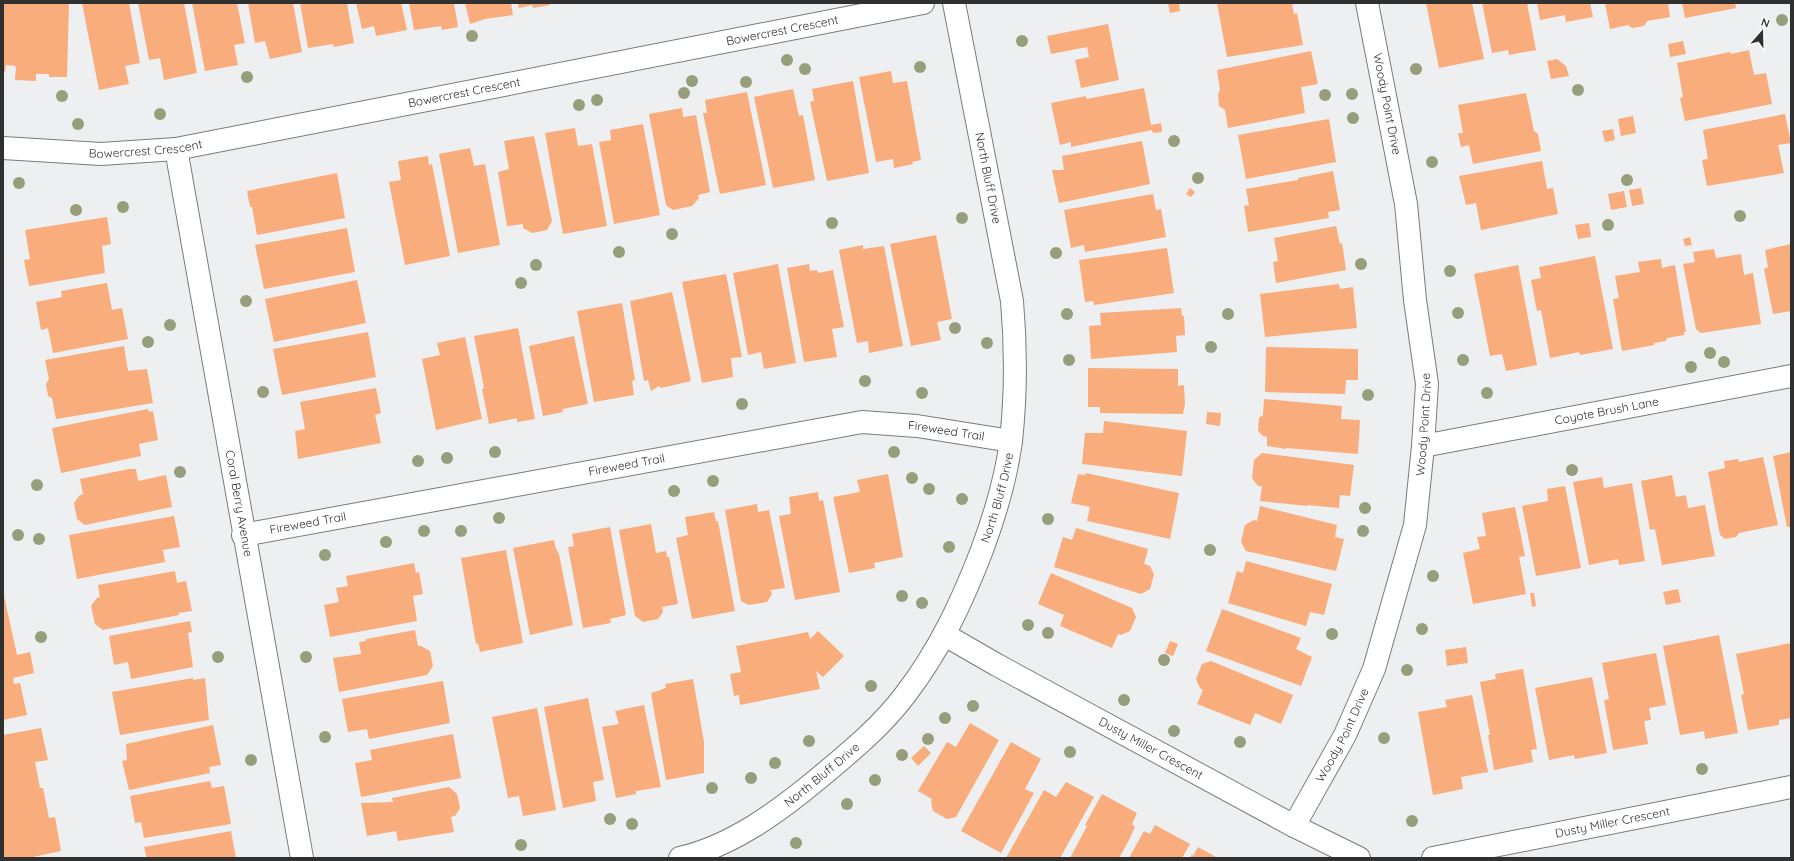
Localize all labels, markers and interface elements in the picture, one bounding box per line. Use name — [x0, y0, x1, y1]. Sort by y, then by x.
street label: Bowercrest Crescent — [725, 12, 840, 48]
north arrow — [1742, 12, 1782, 52]
text: N — [1759, 15, 1772, 31]
street label: Woody Point Drive — [1370, 52, 1405, 156]
street label: Bowercrest Crescent — [407, 74, 522, 110]
street label: North Bluff Drive — [972, 131, 1005, 225]
street label: Bowercrest Crescent — [88, 136, 204, 161]
street label: Woody Point Drive — [1412, 372, 1434, 477]
street label: Coyote Brush Lane — [1553, 393, 1660, 428]
street label: Fireweed Trail — [907, 417, 986, 444]
street label: Coral Berry Avenue — [223, 449, 256, 558]
street label: Fireweed Trail — [587, 450, 666, 479]
street label: North Bluff Drive — [977, 451, 1016, 545]
street label: Fireweed Trail — [268, 508, 347, 537]
street label: Woody Point Drive — [1312, 685, 1372, 785]
street label: Dusty Miller Crescent — [1096, 714, 1206, 782]
street label: North Bluff Drive — [781, 739, 862, 810]
street label: Dusty Miller Crescent — [1554, 803, 1671, 841]

